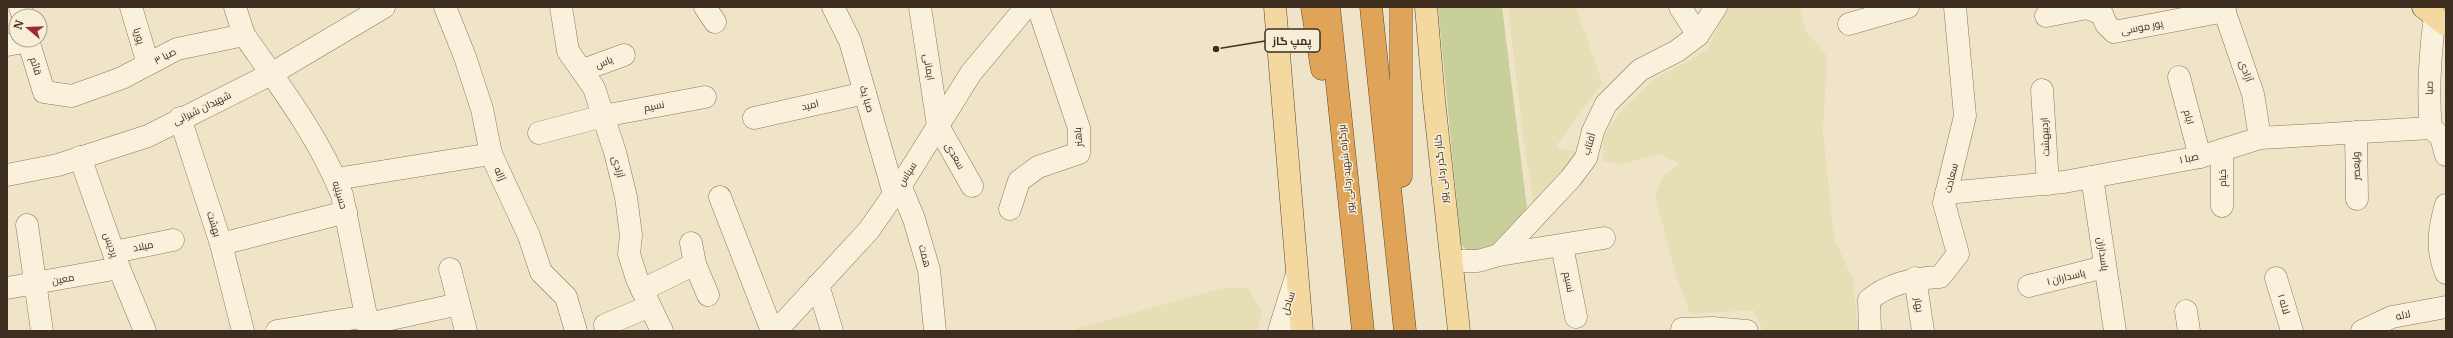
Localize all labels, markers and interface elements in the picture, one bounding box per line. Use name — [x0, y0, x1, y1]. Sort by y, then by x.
north arrow — [8, 8, 48, 48]
street label: پور موسی — [2120, 16, 2165, 37]
text: N — [11, 18, 27, 31]
street label: پوریا — [130, 26, 148, 46]
callout: پمپ گاز — [1265, 29, 1320, 52]
text: پمپ گاز — [1271, 34, 1312, 50]
street label: صبا ۳ — [152, 45, 178, 67]
street label: یاس — [593, 53, 615, 71]
street label: ایمانی — [921, 53, 937, 81]
street label: قائم — [26, 55, 45, 77]
street label: آزادی — [2236, 59, 2256, 84]
street label: صبا — [2422, 81, 2436, 95]
street label: صبا یک — [857, 84, 877, 114]
street label: شهیدان شیرانی — [171, 88, 233, 128]
street label: امید — [800, 97, 820, 113]
street label: نسیم — [643, 98, 666, 115]
street label: ایام — [2180, 108, 2197, 126]
street label: اردیبهشت — [2037, 117, 2053, 157]
street label: بزرگراه شهید ردانی پور — [1335, 124, 1357, 215]
street label: باهنر — [1071, 127, 1085, 148]
street label: آفتاب — [1579, 131, 1599, 157]
street label: کنار گذر ردانی پور — [1431, 134, 1451, 205]
street label: سعدی — [942, 140, 968, 172]
street label: صبا ۱ — [2178, 150, 2200, 166]
street label: ولیعصر — [2349, 152, 2363, 181]
street label: آزادی — [609, 155, 627, 179]
street label: سپاس — [894, 159, 920, 189]
street label: سعادت — [1941, 162, 1961, 194]
street label: ژاله — [491, 165, 509, 183]
street label: خیام — [2216, 169, 2230, 187]
street label: حسینیه — [330, 179, 350, 211]
street label: بهشت — [204, 210, 224, 238]
street label: پردیس — [101, 231, 121, 260]
street label: پاسداران — [2094, 236, 2112, 272]
street label: میلاد — [131, 238, 155, 254]
street label: همت — [916, 243, 934, 269]
street label: پاسداران ۱ — [2045, 266, 2087, 288]
street label: معین — [51, 270, 75, 288]
street label: نسیم — [1560, 271, 1577, 294]
street label: ساحل — [1278, 290, 1298, 316]
street label: لاله ۱ — [2275, 292, 2293, 316]
street label: بهار — [1911, 296, 1927, 313]
street label: لاله — [2394, 307, 2412, 323]

